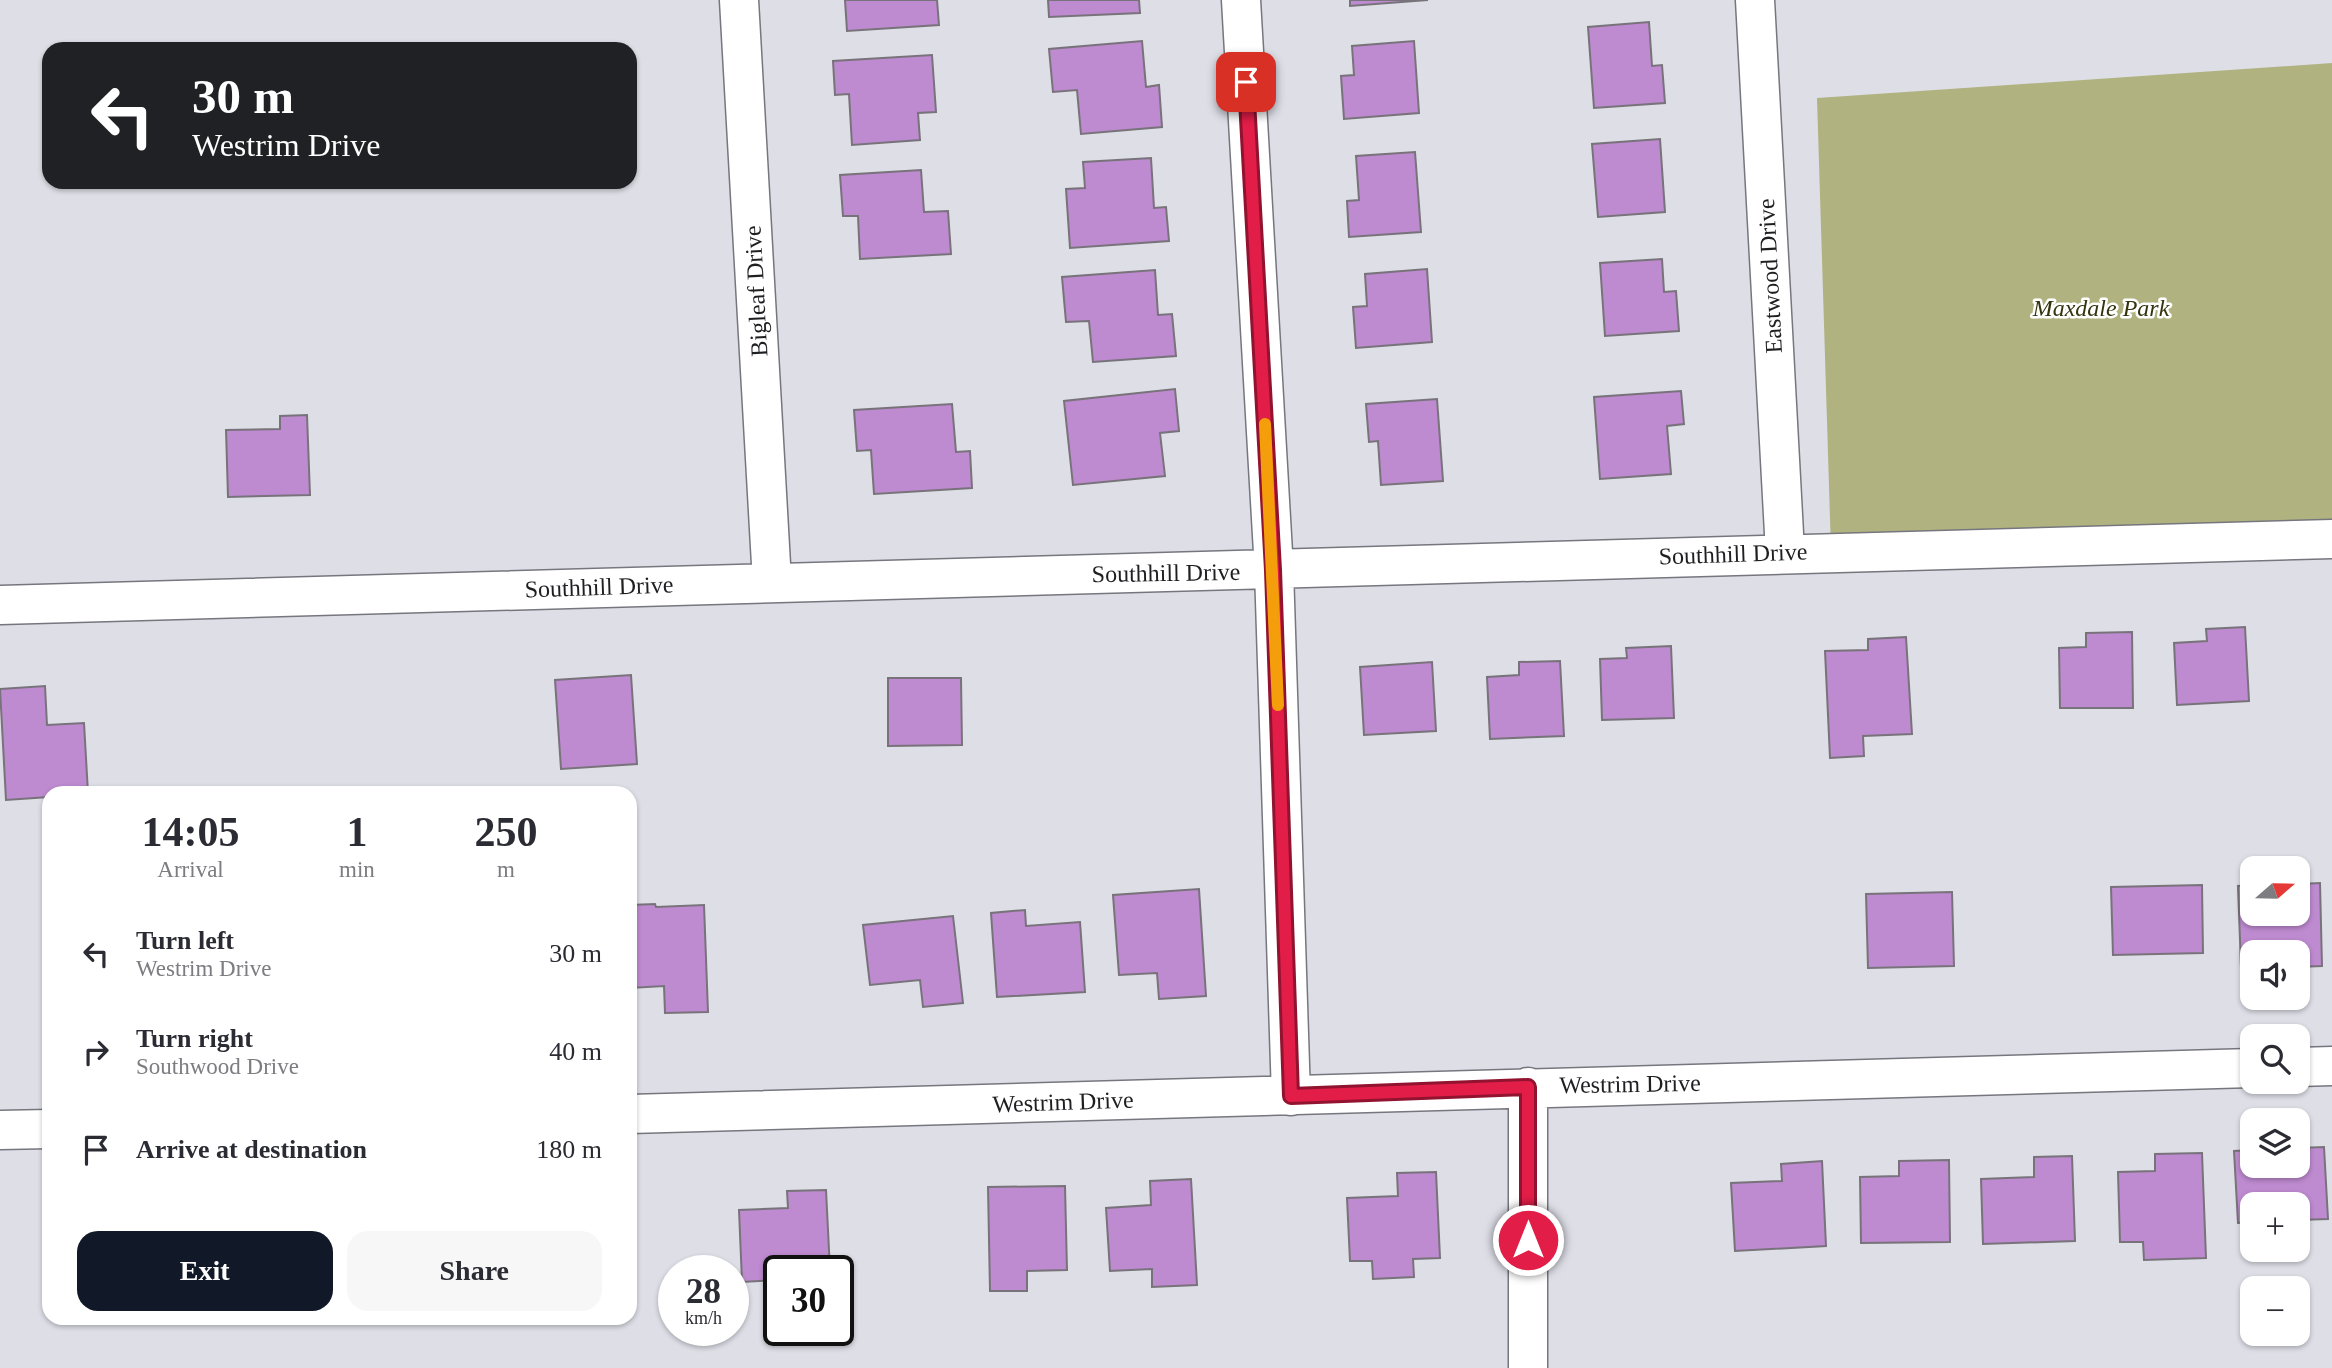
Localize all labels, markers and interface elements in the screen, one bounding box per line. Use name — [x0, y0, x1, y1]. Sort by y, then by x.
pin — [1216, 52, 1276, 112]
icon: arrive — [1227, 63, 1265, 101]
text: 30 m — [192, 69, 294, 124]
icon: left — [77, 70, 168, 161]
text: Westrim Drive — [192, 127, 380, 163]
street label: Eastwood Drive — [1753, 198, 1787, 354]
street label: Bigleaf Drive — [740, 225, 772, 357]
park label: Maxdale Park — [2032, 295, 2170, 321]
street label: Southhill Drive — [1658, 538, 1808, 570]
street label: Southhill Drive — [1091, 559, 1241, 587]
street label: Southhill Drive — [524, 571, 674, 603]
text: 14:05 — [142, 809, 240, 855]
text: 1 — [346, 809, 367, 855]
text: 250 — [474, 809, 537, 855]
north arrow — [2240, 856, 2310, 926]
map controls — [2240, 856, 2310, 1346]
text: Arrival — [157, 857, 224, 882]
text: min — [339, 857, 375, 882]
text: m — [497, 857, 515, 882]
text: Turn left — [136, 926, 234, 955]
icon: left — [77, 935, 115, 973]
text: 30 m — [549, 939, 602, 968]
button: sound — [2240, 940, 2310, 1010]
text: Westrim Drive — [136, 956, 271, 981]
text: Turn right — [136, 1024, 253, 1053]
button: search — [2240, 1024, 2310, 1094]
icon: right — [77, 1033, 115, 1071]
text: 40 m — [549, 1037, 602, 1066]
text: Southwood Drive — [136, 1054, 299, 1079]
street label: Westrim Drive — [1559, 1070, 1701, 1098]
street label: Westrim Drive — [992, 1087, 1134, 1117]
button: layers — [2240, 1108, 2310, 1178]
icon: arrive — [77, 1131, 115, 1169]
text: Arrive at destination — [136, 1135, 367, 1164]
text: 180 m — [536, 1135, 602, 1164]
button: + — [2240, 1192, 2310, 1262]
position arrow — [1491, 1203, 1565, 1277]
button: Exit — [77, 1231, 333, 1311]
button: Share — [347, 1231, 602, 1311]
speed limit sign: 30 — [763, 1255, 854, 1346]
text: 28 — [686, 1272, 721, 1311]
button: − — [2240, 1276, 2310, 1346]
text: km/h — [685, 1308, 722, 1328]

